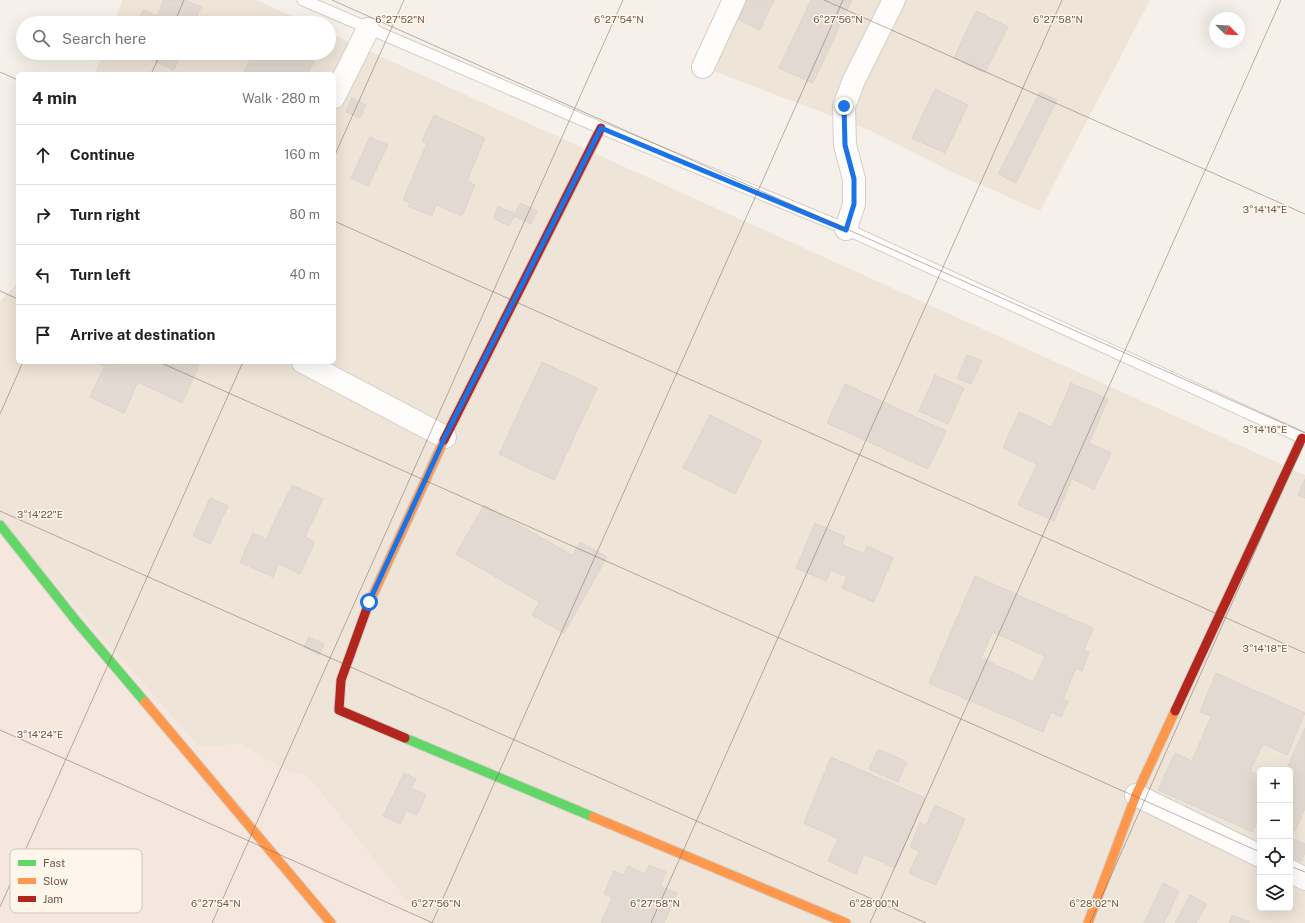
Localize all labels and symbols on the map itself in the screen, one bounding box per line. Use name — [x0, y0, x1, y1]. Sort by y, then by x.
north arrow — [1209, 12, 1245, 48]
text: 6°27'52"N — [375, 13, 425, 25]
text: 6°27'54"N — [594, 13, 644, 25]
text: 6°27'56"N — [813, 13, 863, 25]
text: 6°27'58"N — [1033, 13, 1083, 25]
route end — [835, 97, 853, 115]
text: 3°14'14"E — [1243, 203, 1287, 215]
text: 3°14'16"E — [1243, 423, 1287, 435]
text: 3°14'22"E — [17, 508, 63, 520]
route start — [360, 593, 378, 611]
text: 3°14'18"E — [1243, 642, 1287, 654]
text: 3°14'24"E — [17, 728, 63, 740]
legend — [10, 849, 142, 913]
text: Fast — [43, 857, 65, 869]
text: Slow — [43, 875, 69, 887]
text: Jam — [43, 893, 63, 905]
text: 6°27'54"N — [191, 897, 241, 909]
text: 6°27'56"N — [411, 897, 461, 909]
text: 6°27'58"N — [630, 897, 680, 909]
text: 6°28'00"N — [849, 897, 899, 909]
text: 6°28'02"N — [1069, 897, 1119, 909]

